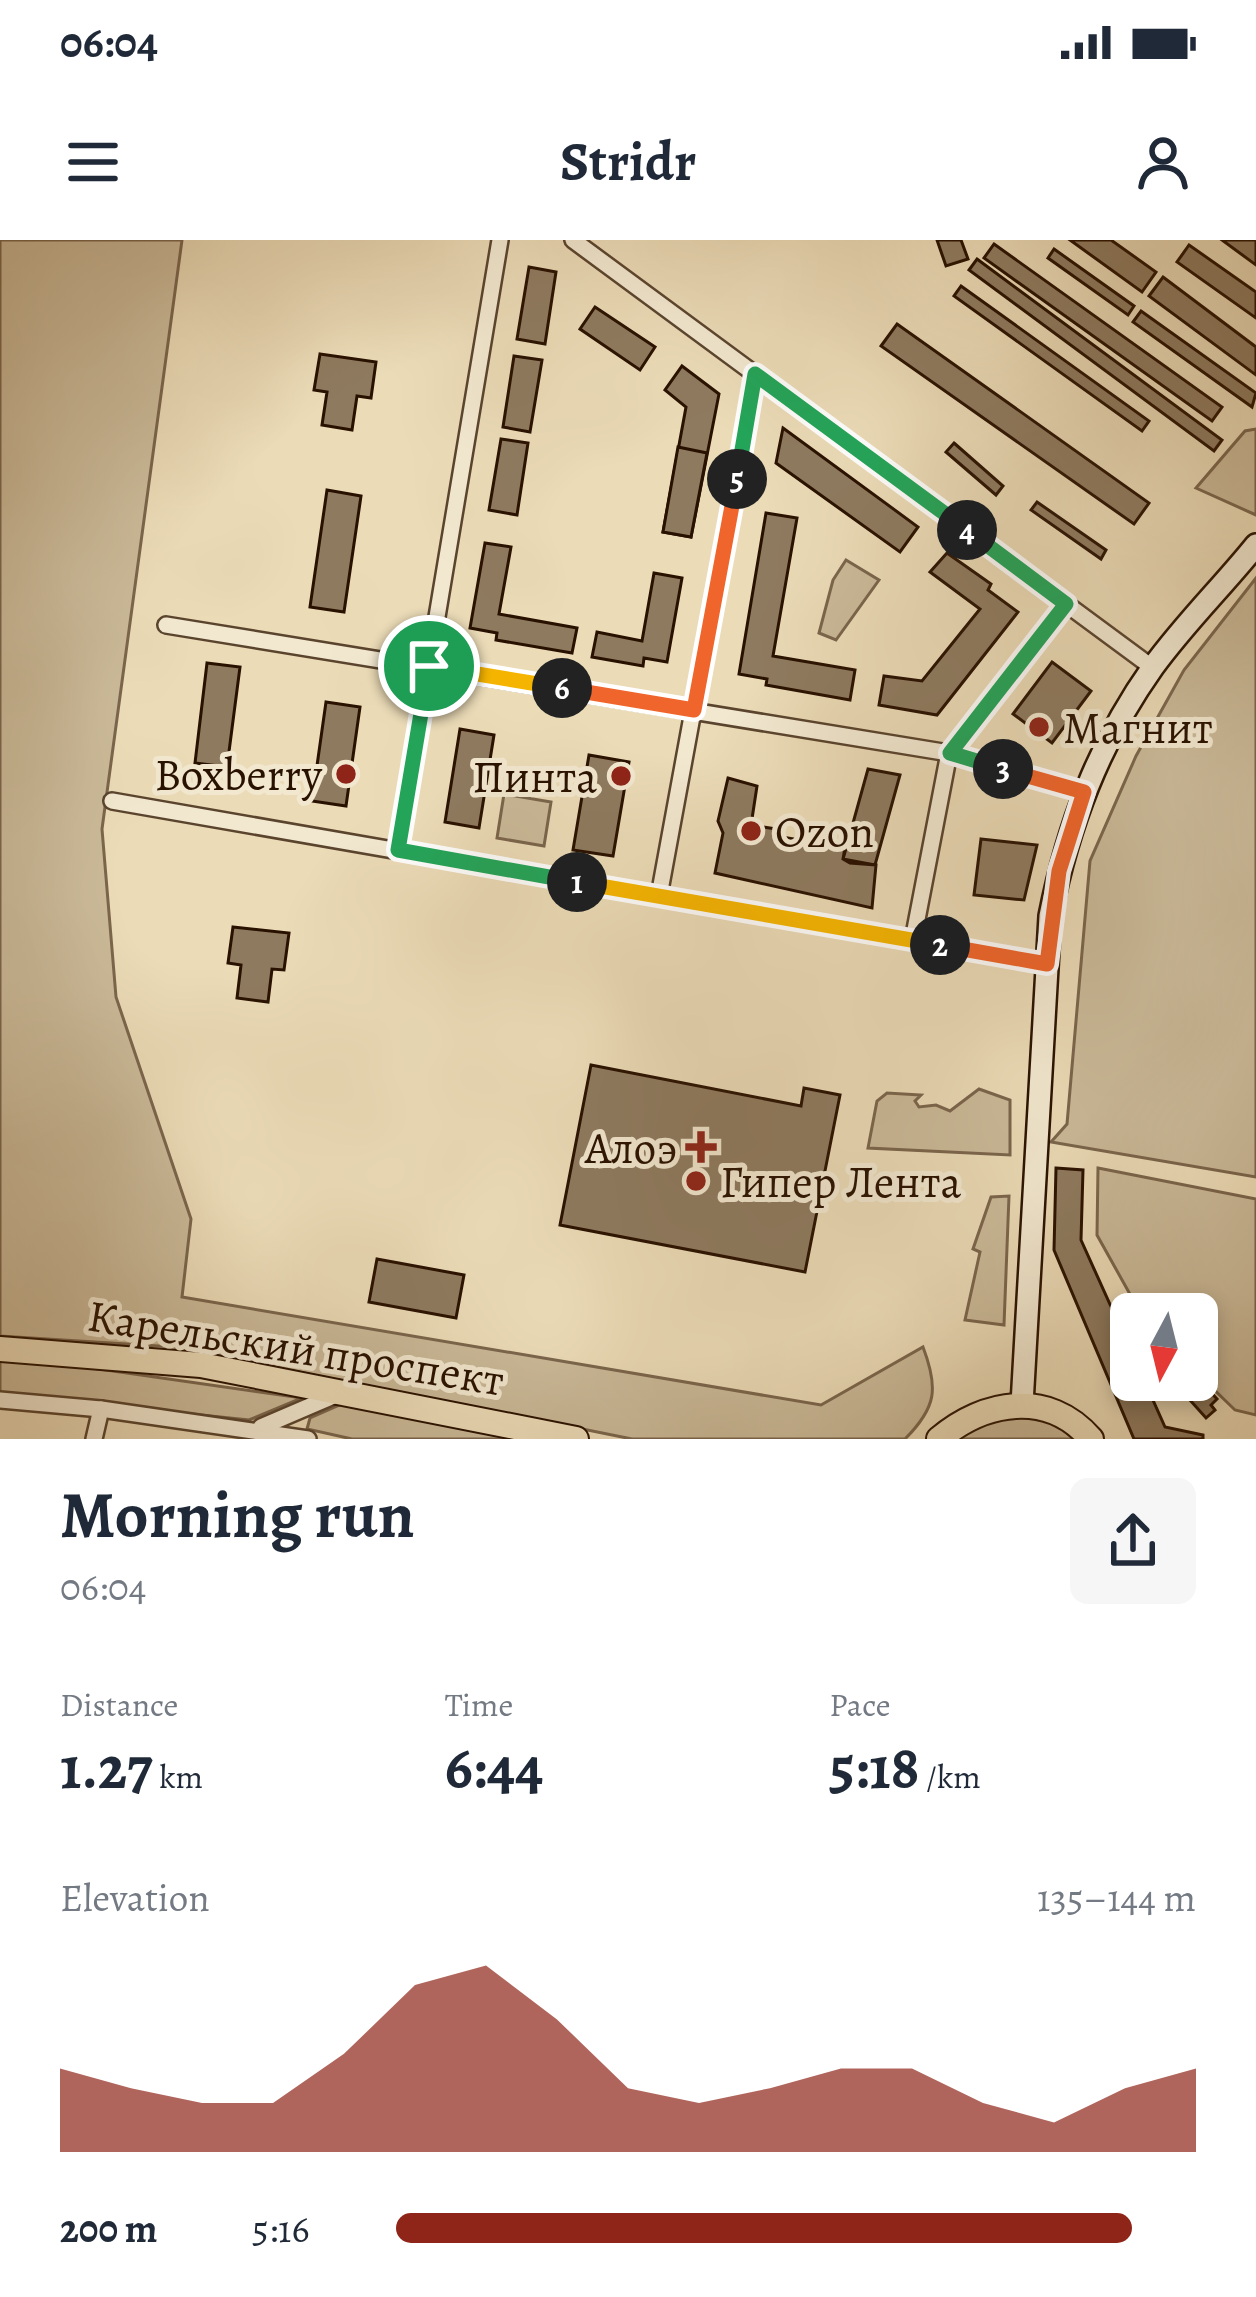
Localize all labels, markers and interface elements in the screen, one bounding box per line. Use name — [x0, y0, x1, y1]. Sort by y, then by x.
text: 06:04 — [60, 11, 158, 73]
text: Stridr — [560, 125, 696, 199]
icon: menu — [60, 129, 126, 195]
icon: person — [1130, 129, 1196, 195]
pin: 5 — [707, 449, 767, 509]
text: 5 — [730, 456, 744, 501]
pin: 4 — [937, 500, 997, 560]
text: 4 — [959, 507, 975, 552]
pin — [378, 615, 480, 717]
icon: arrive — [396, 633, 462, 699]
pin: 6 — [532, 658, 592, 718]
text: 6 — [554, 665, 570, 710]
place label: Магнит — [1063, 697, 1213, 759]
marker: Магнит — [1026, 714, 1052, 740]
pin: 3 — [973, 739, 1033, 799]
place label: Boxberry — [154, 744, 323, 806]
place label: Пинта — [472, 746, 597, 808]
text: 3 — [996, 746, 1010, 791]
marker: Boxberry — [333, 761, 359, 787]
marker: Пинта — [608, 763, 634, 789]
place label: Ozon — [775, 801, 874, 863]
marker: Ozon — [738, 818, 764, 844]
pin: 1 — [547, 852, 607, 912]
text: 1 — [571, 859, 583, 904]
pin: 2 — [910, 915, 970, 975]
text: 2 — [932, 922, 948, 967]
place label: Алоэ — [584, 1117, 677, 1179]
marker: Алоэ — [688, 1134, 714, 1160]
place label: Гипер Лента — [720, 1151, 962, 1213]
marker: Гипер Лента — [683, 1168, 709, 1194]
street label: Карельский проспект — [83, 1284, 508, 1412]
north arrow — [1110, 1293, 1218, 1401]
map controls — [1110, 1293, 1218, 1401]
text: Morning run — [60, 1470, 415, 1560]
button: share — [1070, 1478, 1196, 1604]
text: 06:04 — [60, 1560, 147, 1613]
text: Distance — [60, 1682, 178, 1727]
text: Time — [445, 1682, 513, 1727]
text: Pace — [829, 1682, 891, 1727]
text: 1.27 — [60, 1727, 153, 1809]
text: 6:44 — [445, 1727, 543, 1809]
text: 5:18 — [829, 1727, 920, 1809]
text: km — [153, 1754, 203, 1799]
text: /km — [920, 1754, 981, 1799]
text: Elevation — [60, 1871, 210, 1924]
text: 135–144 m — [1037, 1871, 1196, 1924]
text: 200 m — [60, 2202, 158, 2255]
text: 5:16 — [252, 2202, 309, 2255]

